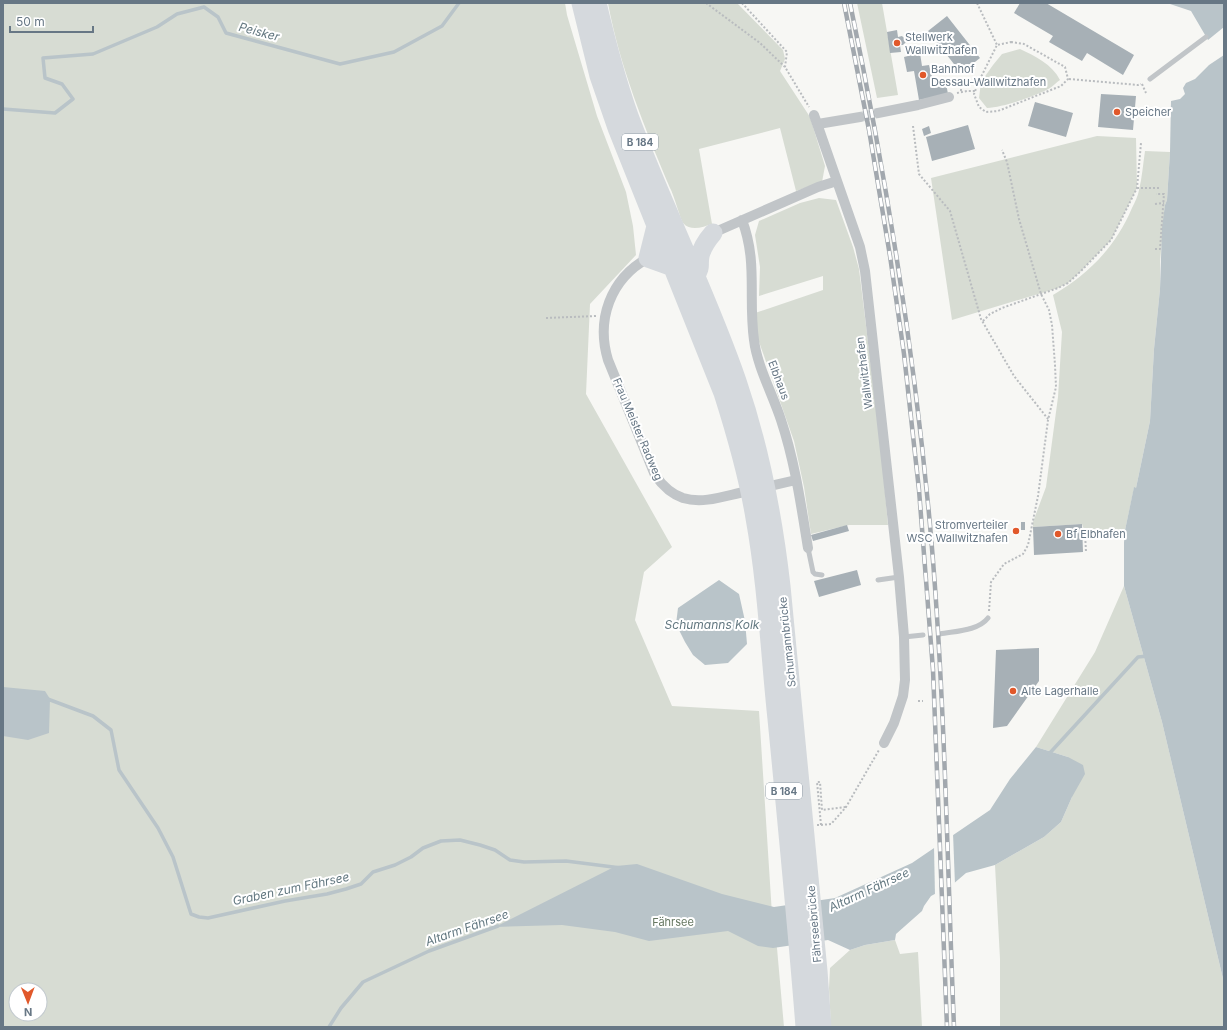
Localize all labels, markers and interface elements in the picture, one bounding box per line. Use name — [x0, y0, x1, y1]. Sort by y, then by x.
scale bar — [10, 8, 93, 34]
text: 50 m — [16, 14, 45, 29]
water label: Peisker — [237, 19, 282, 44]
place label: Stellwerk Wallwitzhafen — [905, 30, 977, 57]
marker: Stellwerk Wallwitzhafen — [892, 38, 902, 48]
place label: Bahnhof Dessau-Wallwitzhafen — [931, 62, 1046, 89]
marker: Bahnhof Dessau-Wallwitzhafen — [918, 70, 928, 80]
place label: Speicher — [1125, 105, 1171, 119]
marker: Speicher — [1112, 107, 1122, 117]
road number: B 184 — [622, 134, 658, 150]
street label: Wallwitzhafen — [853, 336, 875, 410]
street label: Elbhaus — [765, 358, 793, 402]
street label: Frau Meister Radweg — [610, 376, 666, 482]
place label: Stromverteiler WSC Wallwitzhafen — [907, 518, 1008, 545]
marker: Stromverteiler WSC Wallwitzhafen — [1011, 526, 1021, 536]
place label: Bf Elbhafen — [1066, 527, 1126, 541]
marker: Bf Elbhafen — [1053, 529, 1063, 539]
street label: Schumannbrücke — [775, 596, 799, 688]
water label: Schumanns Kolk — [665, 617, 760, 632]
place label: Alte Lagerhalle — [1021, 684, 1099, 698]
marker: Alte Lagerhalle — [1008, 686, 1018, 696]
road number: B 184 — [766, 783, 802, 799]
water label: Altarm Fährsee — [825, 864, 911, 915]
water label: Graben zum Fährsee — [231, 869, 351, 908]
street label: Fährseebrücke — [804, 885, 824, 963]
water label: Altarm Fährsee — [422, 906, 511, 949]
park label: Fährsee — [652, 915, 694, 929]
north arrow — [8, 982, 48, 1022]
text: N — [24, 1005, 32, 1019]

